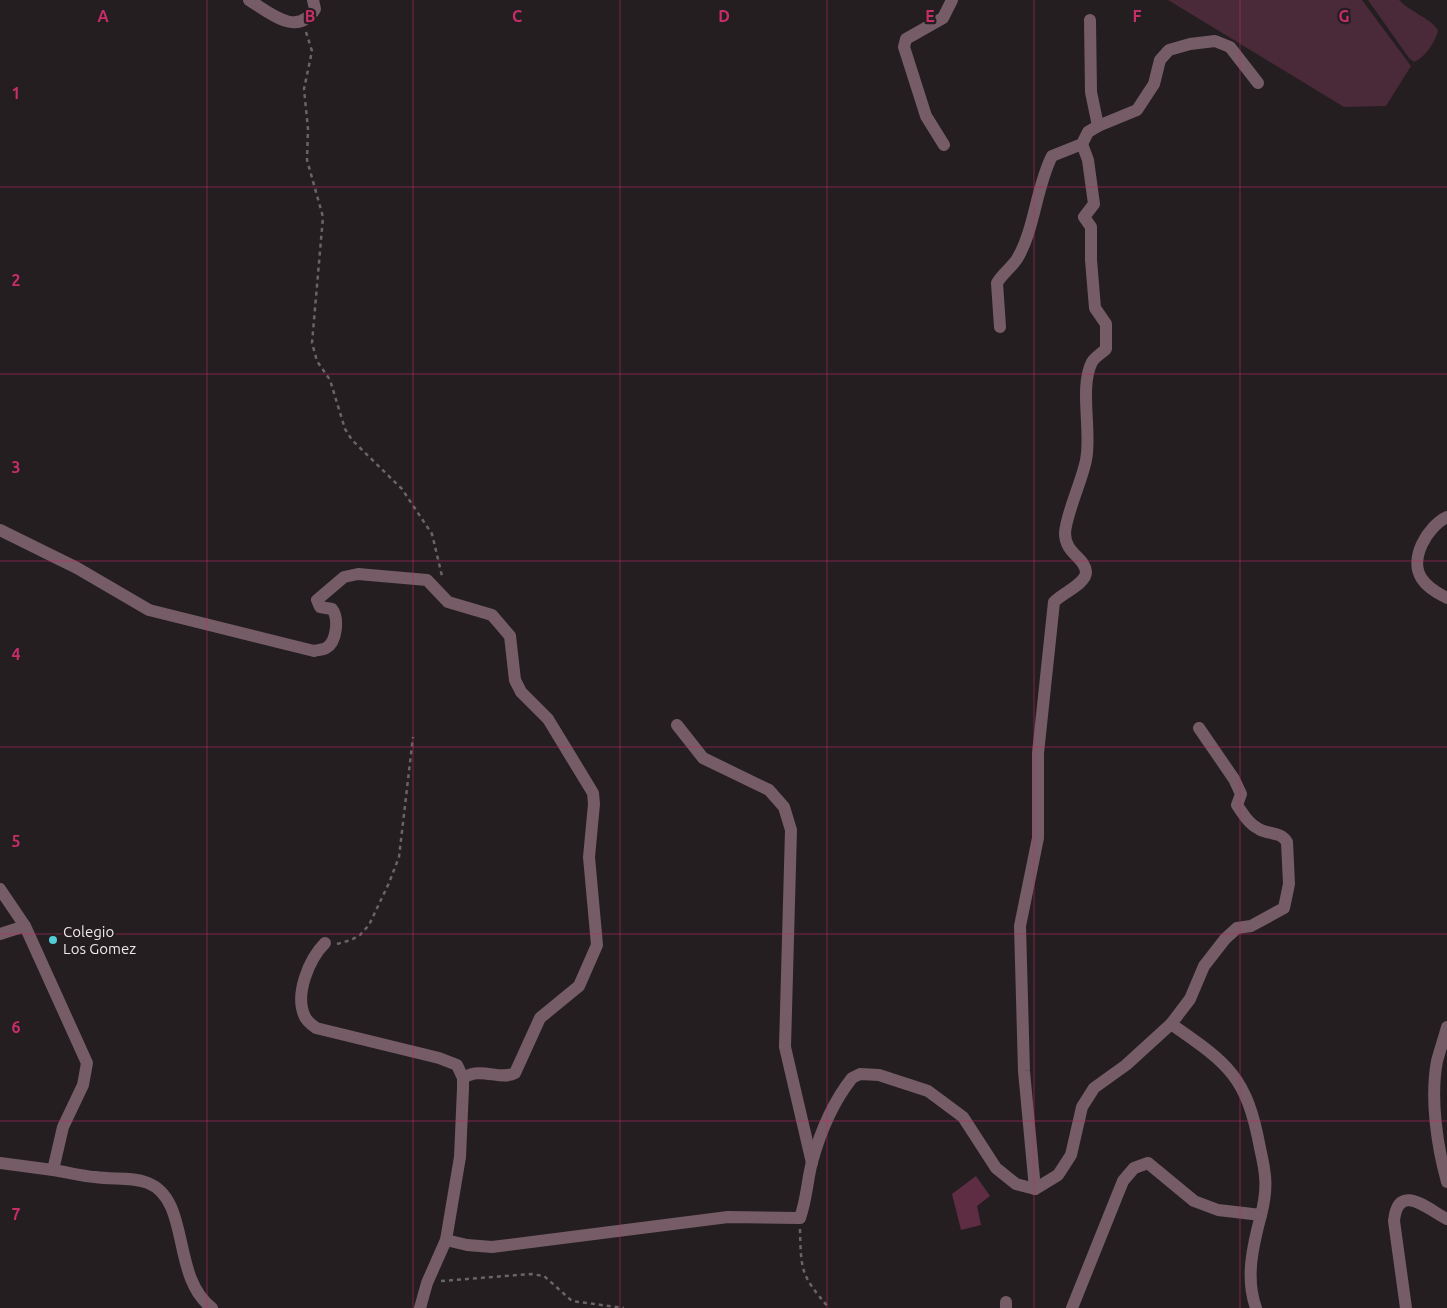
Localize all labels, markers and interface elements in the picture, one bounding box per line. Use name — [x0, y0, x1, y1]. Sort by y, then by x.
text: A — [97, 7, 109, 25]
text: B — [305, 7, 315, 25]
text: C — [512, 7, 522, 25]
text: D — [718, 7, 730, 25]
text: E — [925, 7, 935, 25]
text: F — [1133, 7, 1142, 25]
text: G — [1338, 7, 1350, 25]
text: 1 — [11, 84, 21, 102]
text: 2 — [11, 271, 21, 289]
text: 3 — [11, 458, 21, 476]
text: 4 — [11, 645, 21, 663]
text: 5 — [11, 832, 21, 850]
place label: Colegio Los Gomez — [63, 923, 136, 957]
marker: Colegio Los Gomez — [47, 934, 59, 946]
text: 6 — [11, 1018, 21, 1036]
text: 7 — [11, 1205, 21, 1223]

